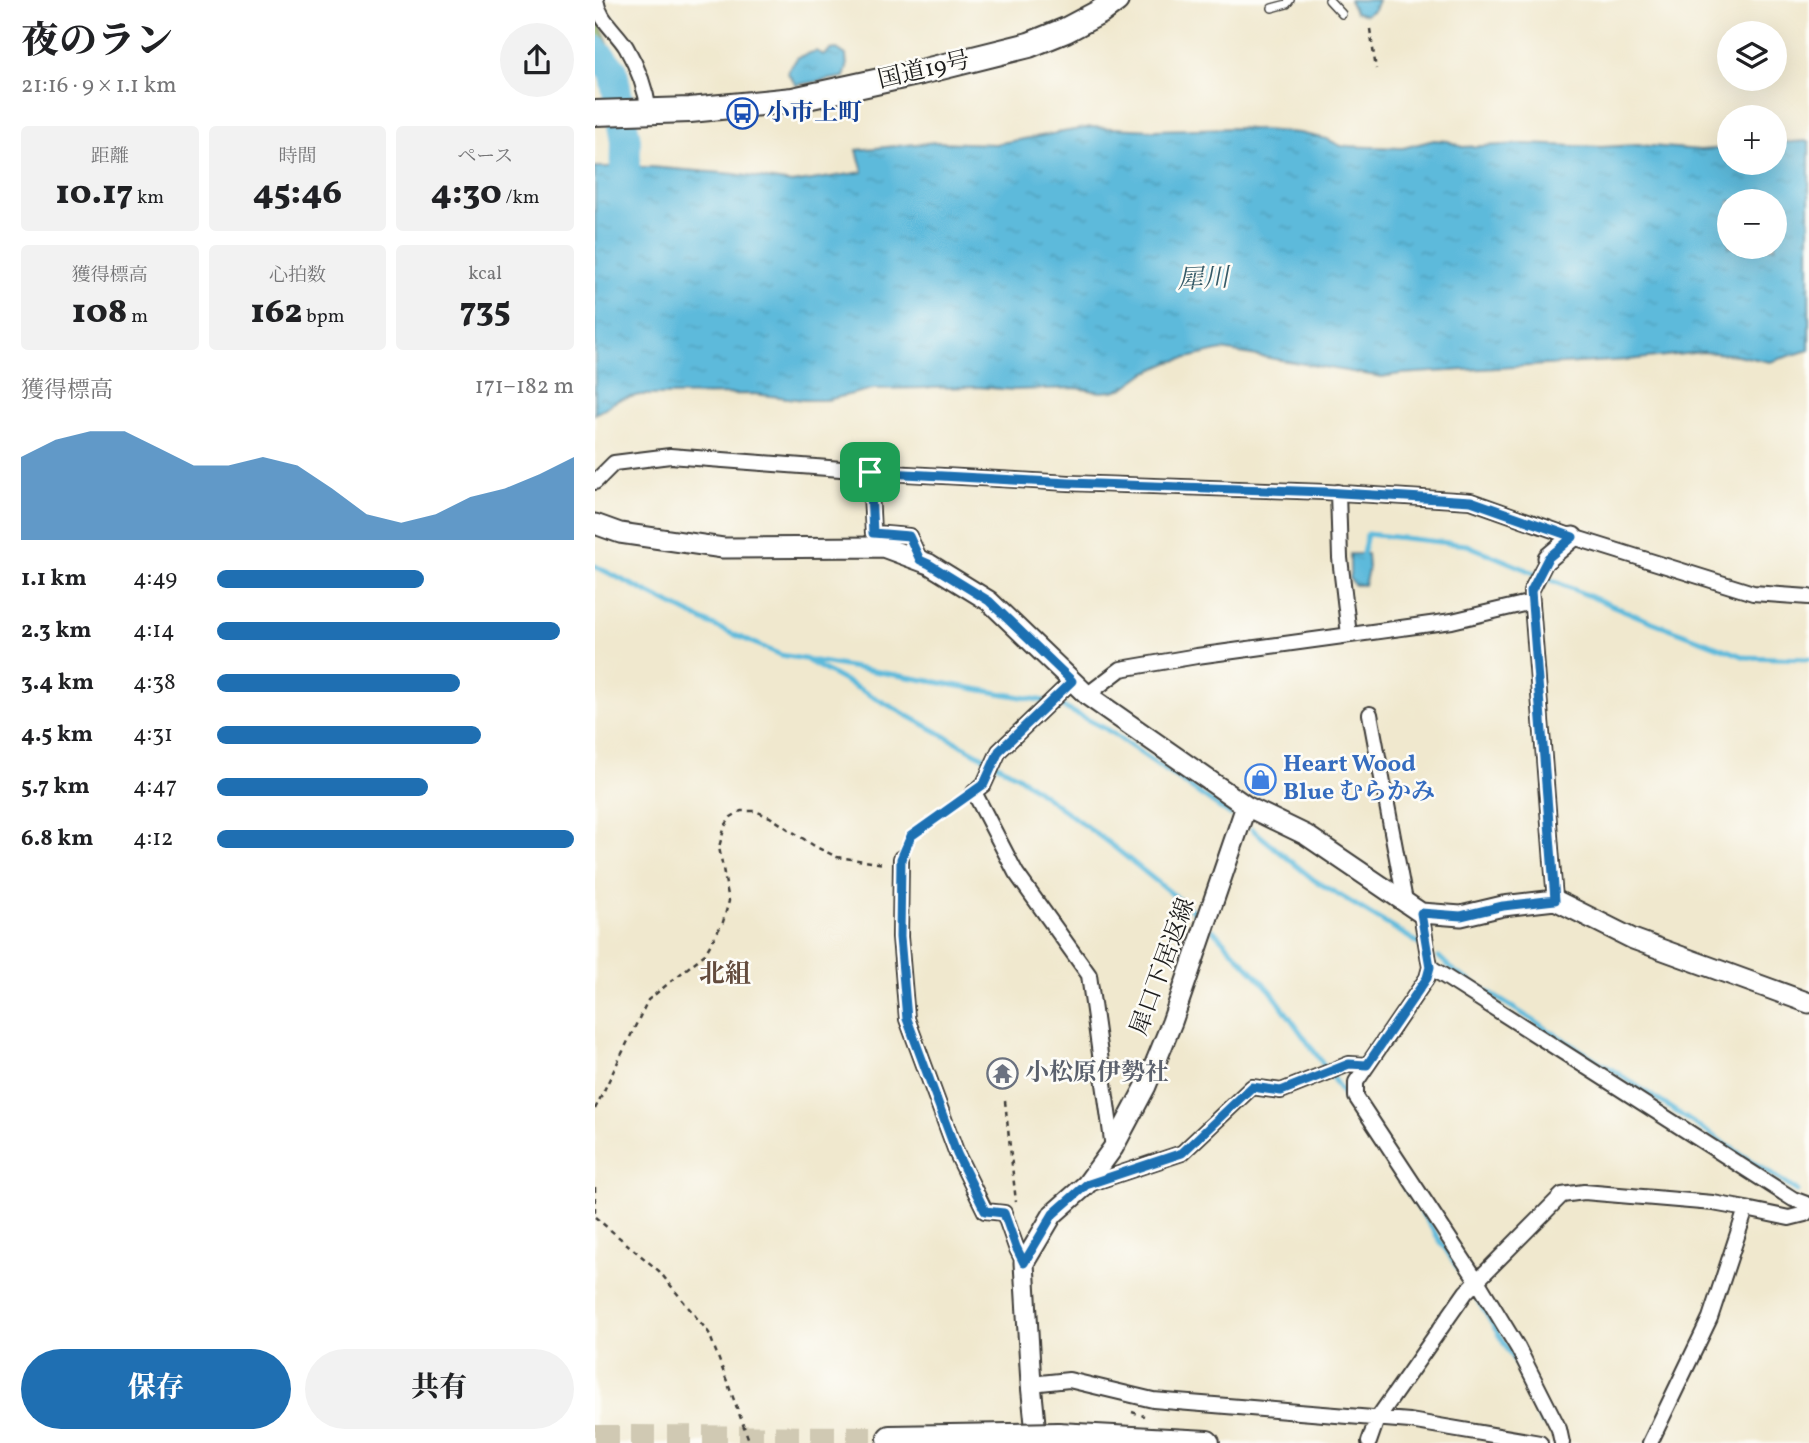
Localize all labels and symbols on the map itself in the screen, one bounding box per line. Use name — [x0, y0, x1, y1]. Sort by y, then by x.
street label: 国道19号 — [874, 44, 974, 98]
bus stop icon: 小市上町 — [726, 97, 760, 131]
place label: 小市上町 — [766, 97, 862, 131]
water label: 犀川 — [1176, 261, 1233, 299]
pin — [840, 442, 900, 502]
place label: Heart Wood Blue むらかみ — [1283, 748, 1435, 810]
shop icon: Heart Wood Blue むらかみ — [1243, 762, 1277, 796]
street label: 犀口下居返線 — [1123, 894, 1205, 1040]
district label: 北組 — [699, 957, 751, 993]
temple icon: 小松原伊勢社 — [985, 1057, 1019, 1091]
place label: 小松原伊勢社 — [1025, 1057, 1169, 1091]

